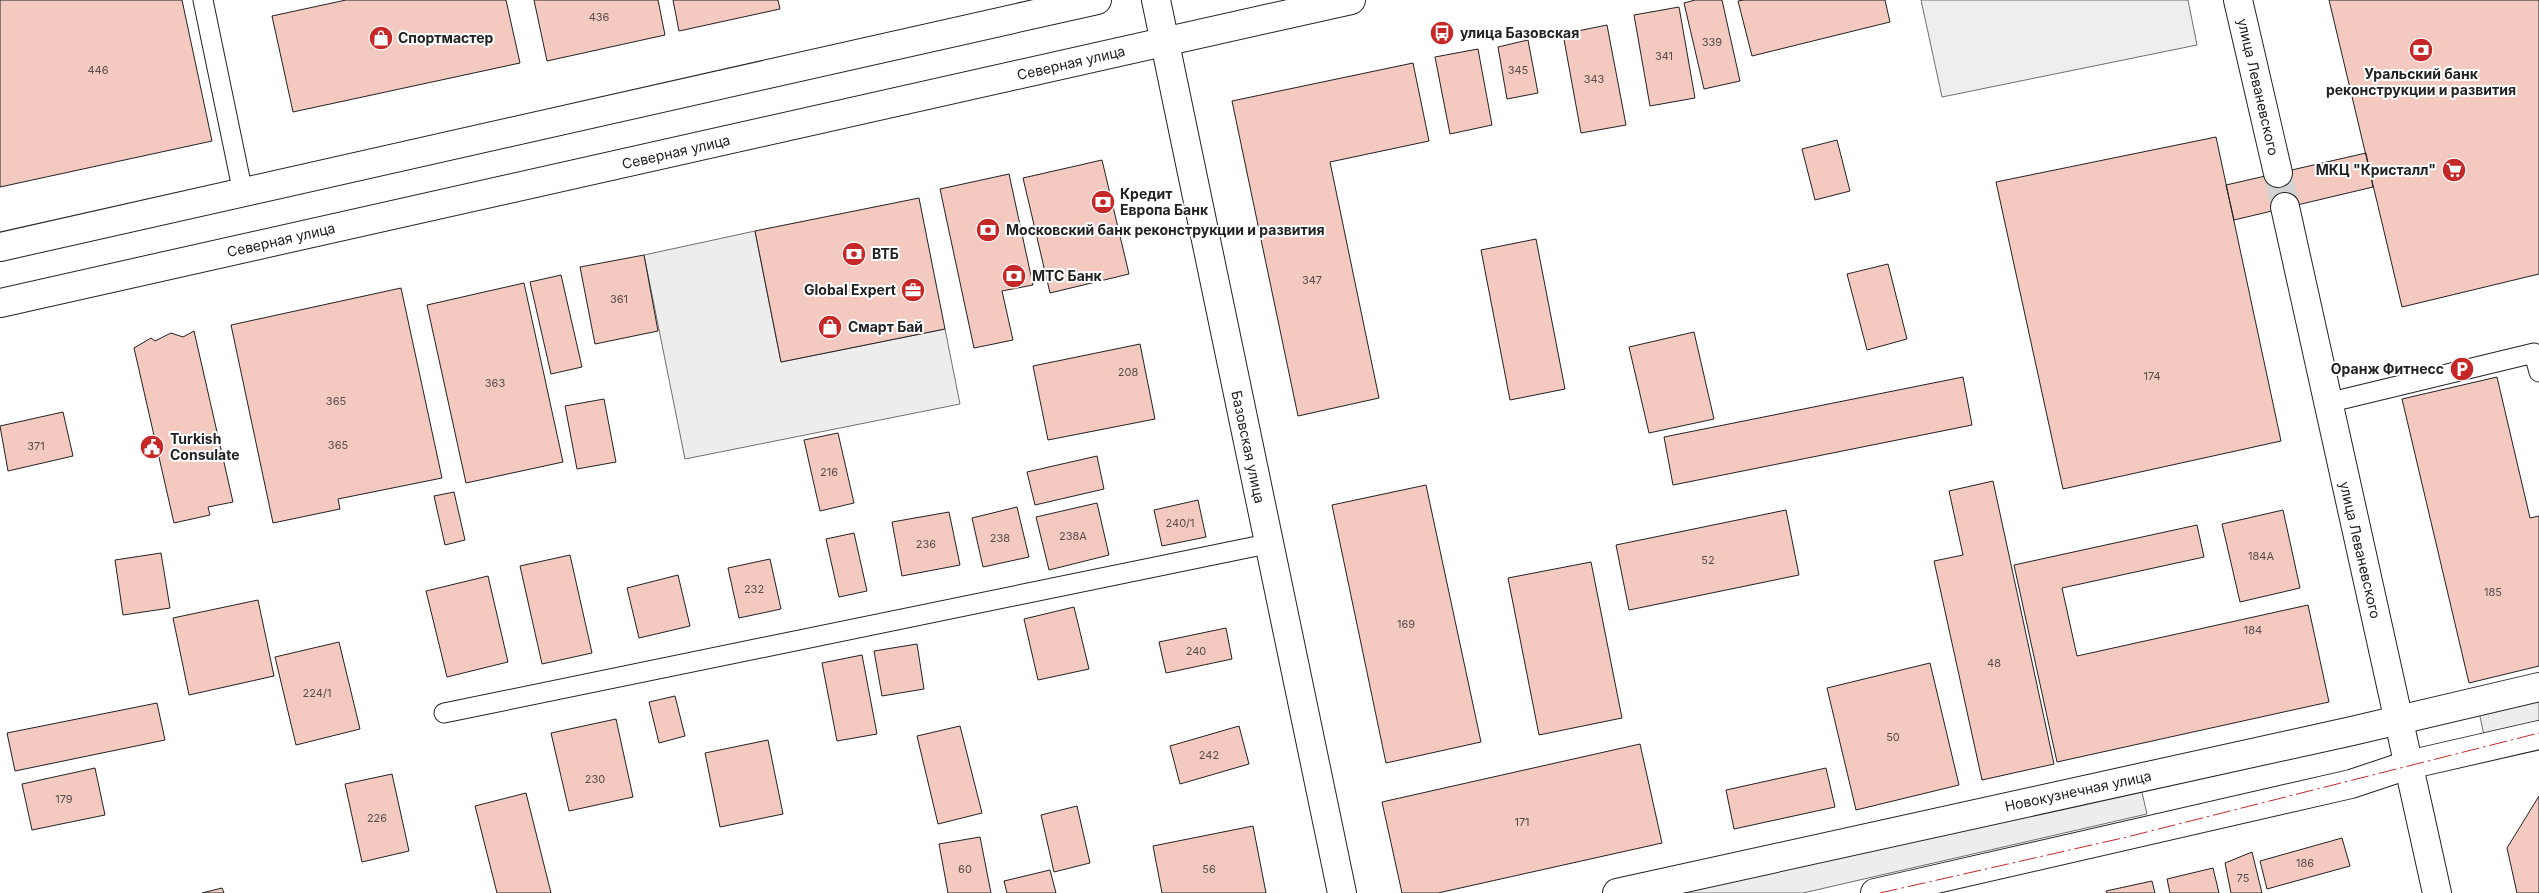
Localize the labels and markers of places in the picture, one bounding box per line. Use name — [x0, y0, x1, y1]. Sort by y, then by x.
bus stop icon: улица Базовская — [1429, 20, 1455, 46]
place label: улица Базовская — [1460, 24, 1579, 41]
shop icon: Спортмастер — [368, 25, 394, 51]
place label: Спортмастер — [398, 29, 493, 46]
bank icon: Уральский банк реконструкции и развития — [2408, 37, 2434, 63]
place label: Уральский банк реконструкции и развития — [2326, 65, 2516, 98]
supermarket icon: МКЦ "Кристалл" — [2441, 157, 2467, 183]
place label: МКЦ "Кристалл" — [2316, 161, 2436, 178]
place label: Кредит Европа Банк — [1120, 185, 1209, 218]
bank icon: Кредит Европа Банк — [1090, 189, 1116, 215]
bank icon: Московский банк реконструкции и развития — [975, 217, 1001, 243]
place label: Московский банк реконструкции и развития — [1006, 221, 1325, 238]
bank icon: ВТБ — [841, 241, 867, 267]
place label: ВТБ — [872, 245, 899, 262]
bank icon: МТС Банк — [1001, 263, 1027, 289]
place label: МТС Банк — [1032, 267, 1103, 284]
office icon: Global Expert — [900, 277, 926, 303]
place label: Global Expert — [804, 281, 896, 298]
shop icon: Смарт Бай — [817, 314, 843, 340]
place label: Смарт Бай — [848, 318, 923, 335]
parking icon: Оранж Фитнесс — [2449, 356, 2475, 382]
place label: Оранж Фитнесс — [2331, 360, 2444, 377]
place label: Turkish Consulate — [170, 430, 239, 463]
public building icon: Turkish Consulate — [139, 434, 165, 460]

